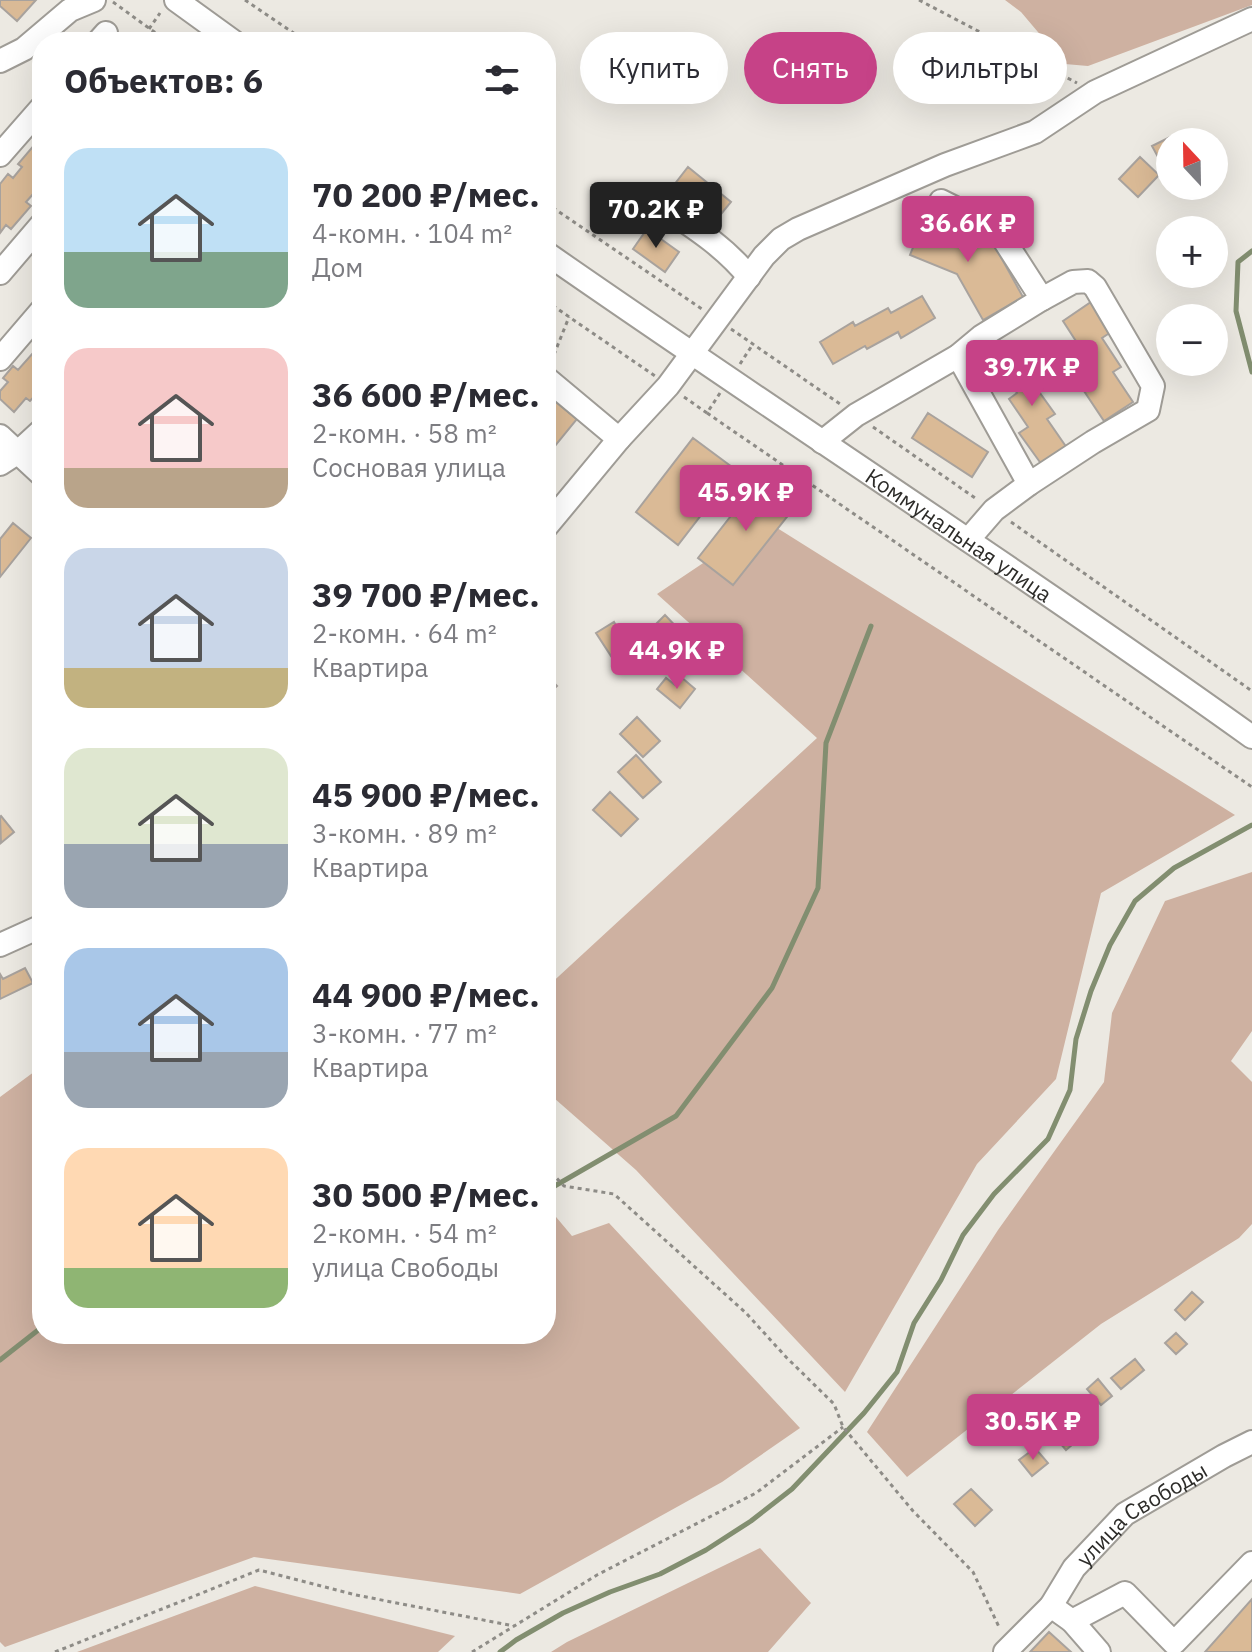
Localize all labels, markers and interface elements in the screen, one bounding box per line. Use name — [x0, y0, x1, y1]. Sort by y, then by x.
chip: Купить — [580, 32, 728, 104]
chip: Снять — [744, 32, 877, 104]
chip: Фильтры — [893, 32, 1067, 104]
text: Объектов: 6 — [64, 58, 263, 102]
icon: filters — [480, 58, 524, 102]
north arrow — [1156, 128, 1228, 200]
map controls — [1156, 128, 1228, 376]
text: 70 200 ₽/мес. — [312, 172, 540, 216]
icon: home — [128, 180, 224, 276]
pin: 70.2K ₽ — [582, 182, 730, 250]
text: 70.2K ₽ — [608, 191, 704, 225]
pin: 36.6K ₽ — [894, 196, 1042, 264]
text: 36.6K ₽ — [920, 205, 1016, 239]
text: 4-комн. · 104 m² — [312, 216, 512, 250]
button: + — [1156, 216, 1228, 288]
text: Дом — [312, 250, 363, 284]
button: − — [1156, 304, 1228, 376]
pin: 39.7K ₽ — [958, 340, 1106, 408]
text: 39.7K ₽ — [984, 349, 1080, 383]
text: 36 600 ₽/мес. — [312, 372, 540, 416]
icon: home — [128, 380, 224, 476]
text: 2-комн. · 58 m² — [312, 416, 497, 450]
text: Сосновая улица — [312, 450, 506, 484]
street label: Коммунальная улица — [860, 461, 1058, 608]
pin: 45.9K ₽ — [672, 465, 820, 533]
text: 45.9K ₽ — [698, 474, 794, 508]
text: 39 700 ₽/мес. — [312, 572, 540, 616]
icon: home — [128, 580, 224, 676]
text: 2-комн. · 64 m² — [312, 616, 497, 650]
pin: 44.9K ₽ — [603, 623, 751, 691]
text: 44.9K ₽ — [629, 632, 725, 666]
text: Квартира — [312, 650, 429, 684]
text: 45 900 ₽/мес. — [312, 772, 540, 816]
icon: home — [128, 780, 224, 876]
text: 3-комн. · 89 m² — [312, 816, 497, 850]
text: Квартира — [312, 850, 429, 884]
text: 44 900 ₽/мес. — [312, 972, 540, 1016]
icon: home — [128, 980, 224, 1076]
text: 3-комн. · 77 m² — [312, 1016, 497, 1050]
text: Квартира — [312, 1050, 429, 1084]
text: 30 500 ₽/мес. — [312, 1172, 540, 1216]
icon: home — [128, 1180, 224, 1276]
text: 2-комн. · 54 m² — [312, 1216, 497, 1250]
text: улица Свободы — [312, 1250, 499, 1284]
pin: 30.5K ₽ — [959, 1394, 1107, 1462]
text: 30.5K ₽ — [985, 1403, 1081, 1437]
street label: улица Свободы — [1069, 1455, 1212, 1572]

